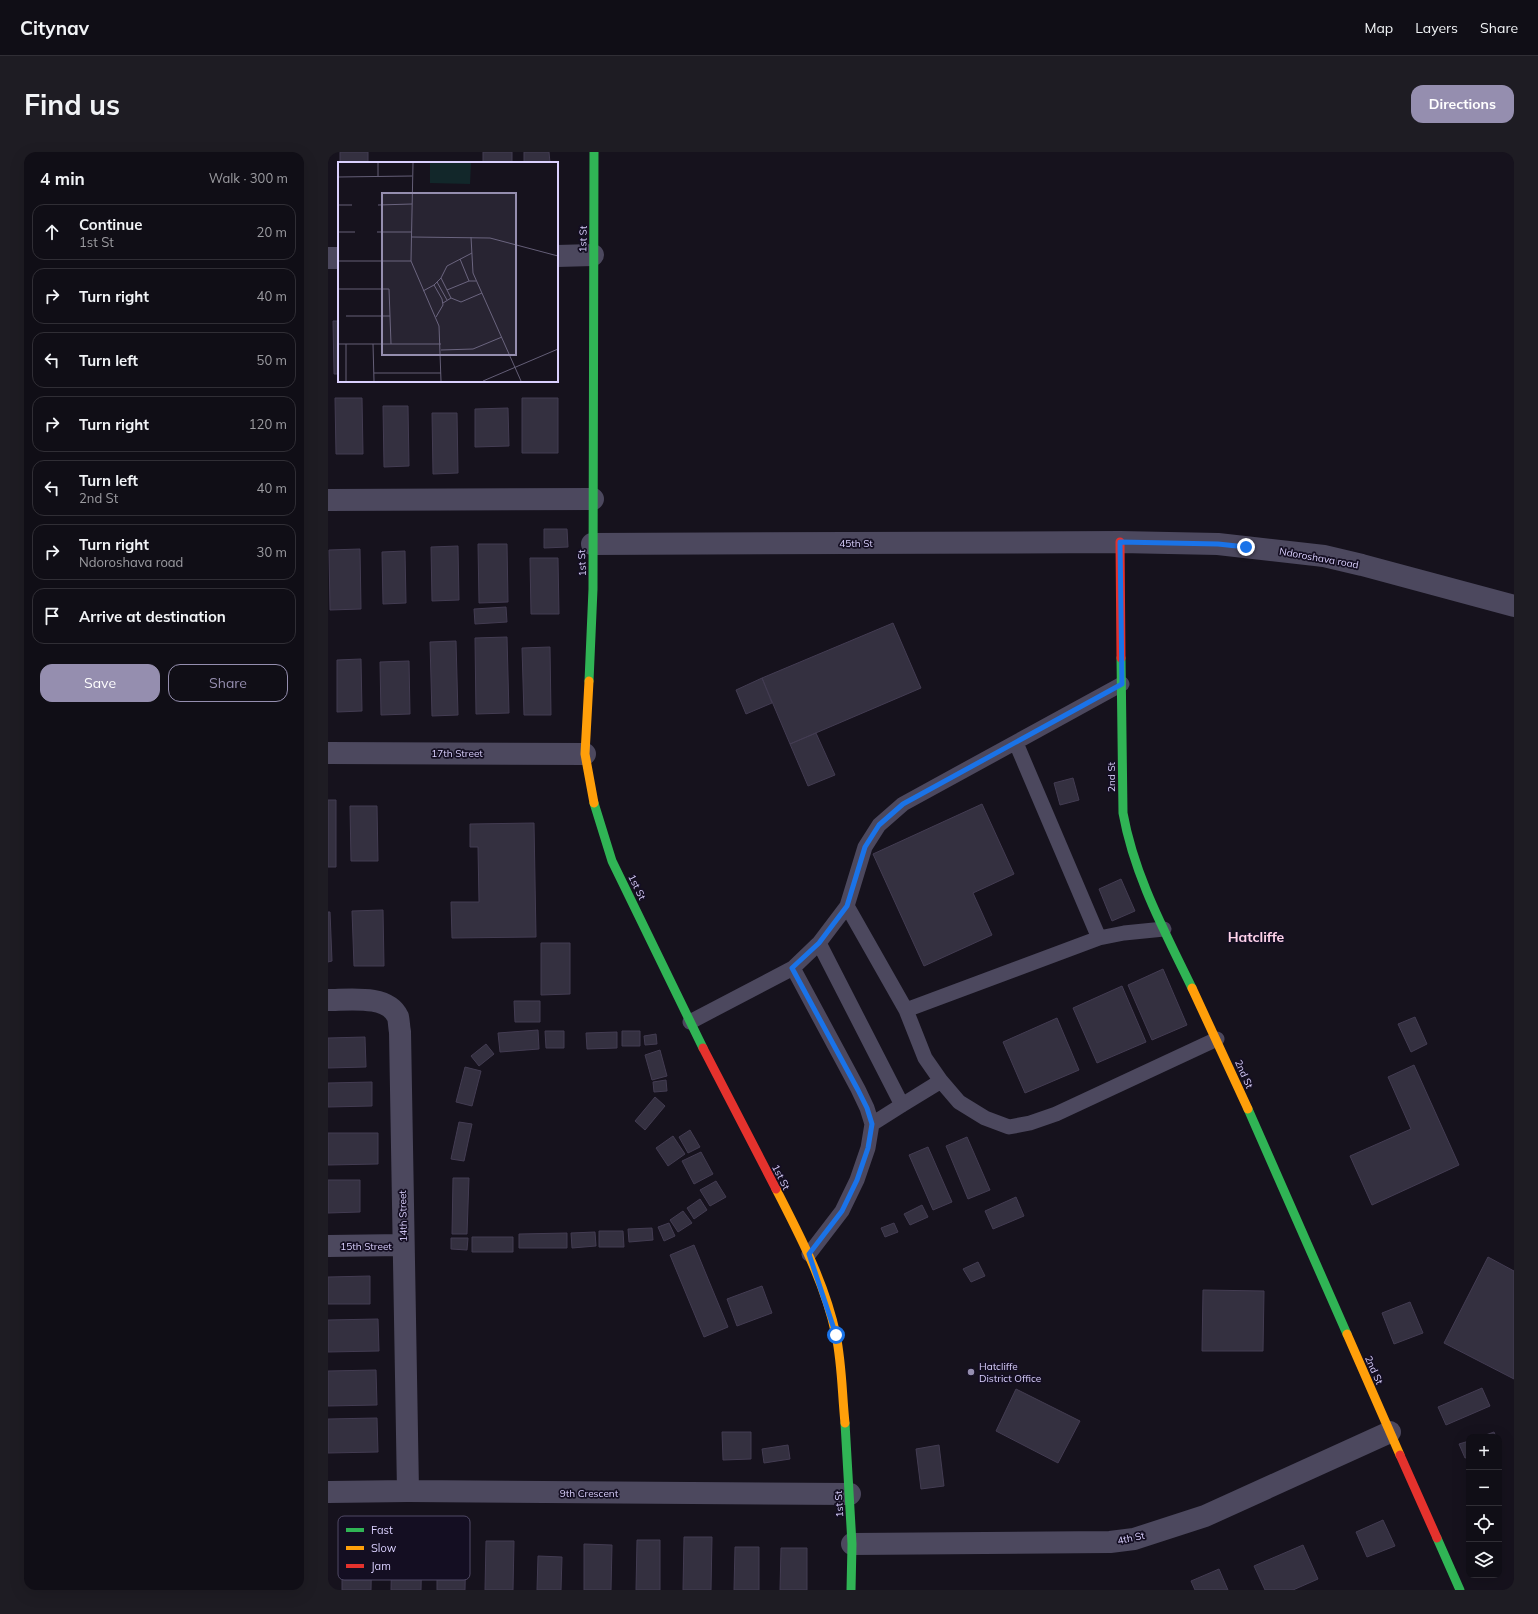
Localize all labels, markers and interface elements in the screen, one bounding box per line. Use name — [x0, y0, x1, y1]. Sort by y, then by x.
text: Citynav — [20, 16, 89, 40]
text: Map — [1364, 19, 1393, 37]
text: Layers — [1415, 19, 1458, 37]
text: Share — [1480, 19, 1518, 37]
button: Directions — [1411, 85, 1514, 123]
text: Find us — [24, 87, 120, 122]
inset map — [338, 162, 558, 382]
text: 4 min — [40, 168, 85, 189]
text: Walk · 300 m — [209, 170, 288, 186]
text: Continue — [79, 215, 142, 234]
icon: ahead — [41, 221, 63, 243]
text: 20 m — [257, 224, 287, 240]
street label: 1st St — [576, 225, 590, 252]
text: 1st St — [79, 234, 114, 250]
icon: right — [41, 285, 63, 307]
text: Turn right — [79, 287, 149, 306]
text: 40 m — [257, 288, 287, 304]
icon: left — [41, 349, 63, 371]
text: Turn left — [79, 351, 138, 370]
text: 50 m — [257, 352, 287, 368]
icon: right — [41, 413, 63, 435]
text: Turn right — [79, 415, 149, 434]
text: 120 m — [249, 416, 287, 432]
text: Turn left — [79, 471, 138, 490]
icon: left — [41, 477, 63, 499]
text: 40 m — [257, 480, 287, 496]
text: 2nd St — [79, 490, 118, 506]
text: Turn right — [79, 535, 149, 554]
street label: 45th St — [839, 537, 873, 550]
route end — [1237, 538, 1255, 556]
icon: right — [41, 541, 63, 563]
text: 30 m — [257, 544, 287, 560]
street label: Ndoroshava road — [1278, 545, 1360, 571]
street label: 1st St — [575, 549, 589, 577]
text: Ndoroshava road — [79, 554, 183, 570]
icon: arrive — [41, 605, 63, 627]
text: Arrive at destination — [79, 607, 226, 626]
button: Save — [40, 664, 160, 702]
button: Share — [168, 664, 288, 702]
street label: 17th Street — [431, 747, 483, 760]
street label: 2nd St — [1105, 761, 1118, 792]
street label: 1st St — [625, 872, 649, 902]
district label: Hatcliffe — [1228, 928, 1285, 946]
street label: 2nd St — [1232, 1058, 1256, 1091]
street label: 1st St — [769, 1162, 793, 1192]
street label: 14th Street — [396, 1190, 410, 1242]
street label: 15th Street — [340, 1240, 392, 1253]
route start — [827, 1326, 845, 1344]
street label: 2nd St — [1362, 1354, 1386, 1387]
place label: Hatcliffe District Office — [979, 1360, 1041, 1385]
marker: Hatcliffe District Office — [966, 1367, 976, 1377]
map controls — [1466, 1434, 1502, 1578]
button: + — [1466, 1434, 1502, 1470]
button: − — [1466, 1470, 1502, 1506]
street label: 9th Crescent — [560, 1487, 619, 1500]
street label: 1st St — [832, 1490, 846, 1518]
button: locate — [1466, 1506, 1502, 1542]
legend — [338, 1516, 470, 1580]
text: Fast — [371, 1523, 393, 1537]
street label: 4th St — [1116, 1529, 1146, 1547]
text: Slow — [371, 1541, 397, 1555]
button: layers — [1466, 1542, 1502, 1578]
text: Jam — [371, 1559, 391, 1573]

